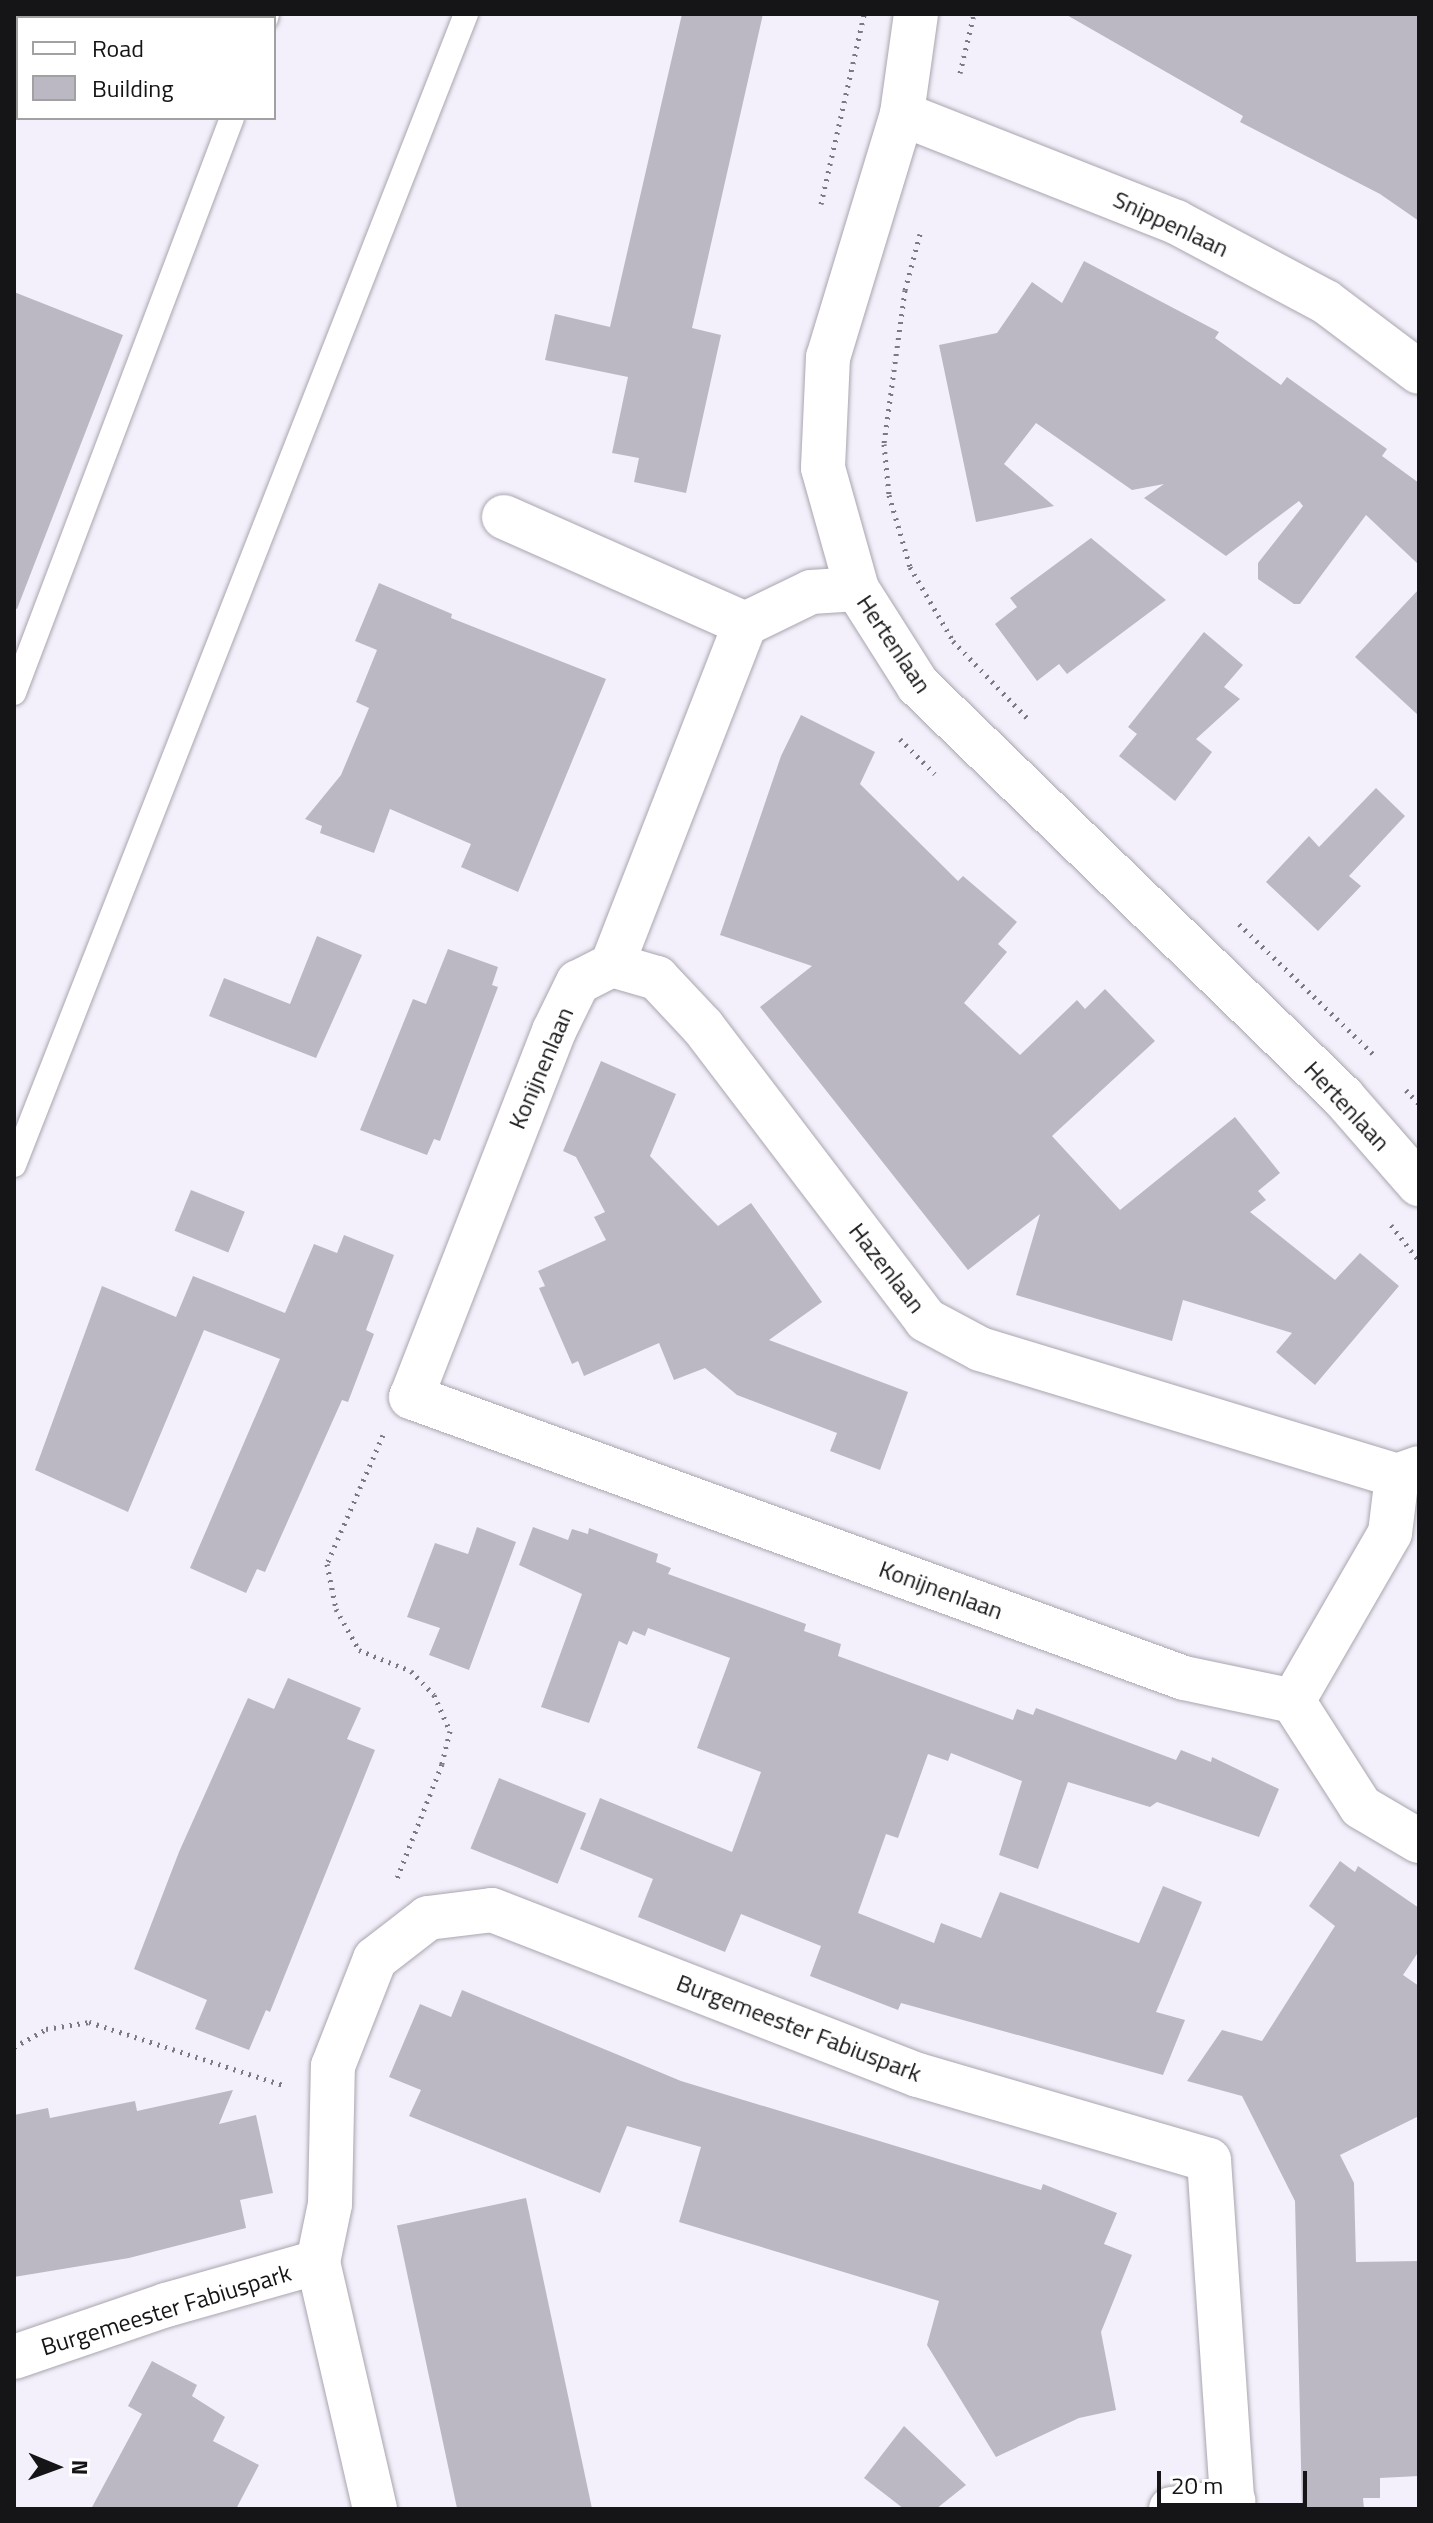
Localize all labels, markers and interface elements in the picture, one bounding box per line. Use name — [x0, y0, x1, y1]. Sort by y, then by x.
legend — [16, 16, 276, 120]
text: Road — [92, 30, 144, 66]
text: Building — [92, 70, 174, 106]
street label: Snippenlaan — [1109, 185, 1233, 263]
street label: Hertenlaan — [851, 589, 937, 699]
street label: Konijnenlaan — [502, 1003, 580, 1133]
street label: Hertenlaan — [1298, 1055, 1396, 1157]
street label: Hazenlaan — [843, 1217, 931, 1319]
street label: Konijnenlaan — [875, 1554, 1007, 1626]
street label: Burgemeester Fabiuspark — [673, 1968, 925, 2088]
street label: Burgemeester Fabiuspark — [38, 2258, 294, 2362]
north arrow — [16, 2427, 96, 2507]
scale bar — [1161, 2455, 1311, 2505]
text: N — [63, 2459, 97, 2475]
text: 20 m — [1171, 2467, 1223, 2503]

